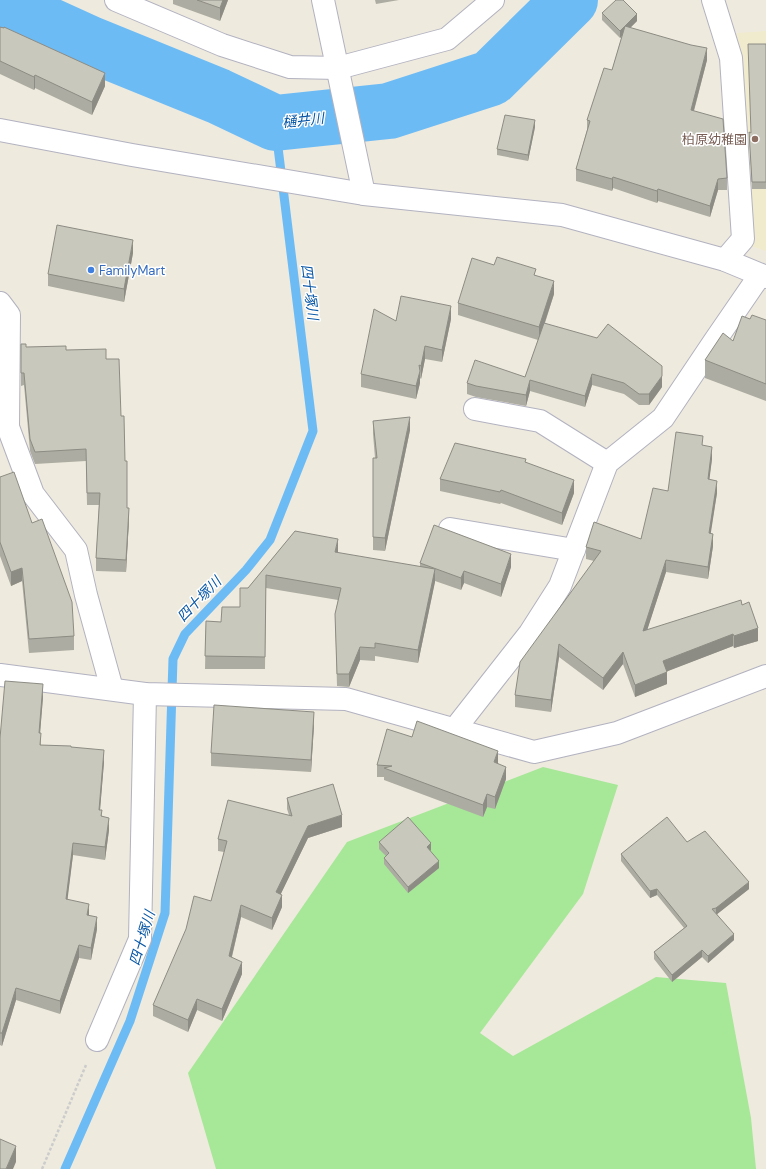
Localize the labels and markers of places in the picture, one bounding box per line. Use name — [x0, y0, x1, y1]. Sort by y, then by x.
place label: 柏原幼稚園 — [682, 131, 747, 148]
marker: 柏原幼稚園 — [750, 134, 760, 144]
place label: FamilyMart — [99, 262, 165, 279]
marker: FamilyMart — [86, 265, 96, 275]

